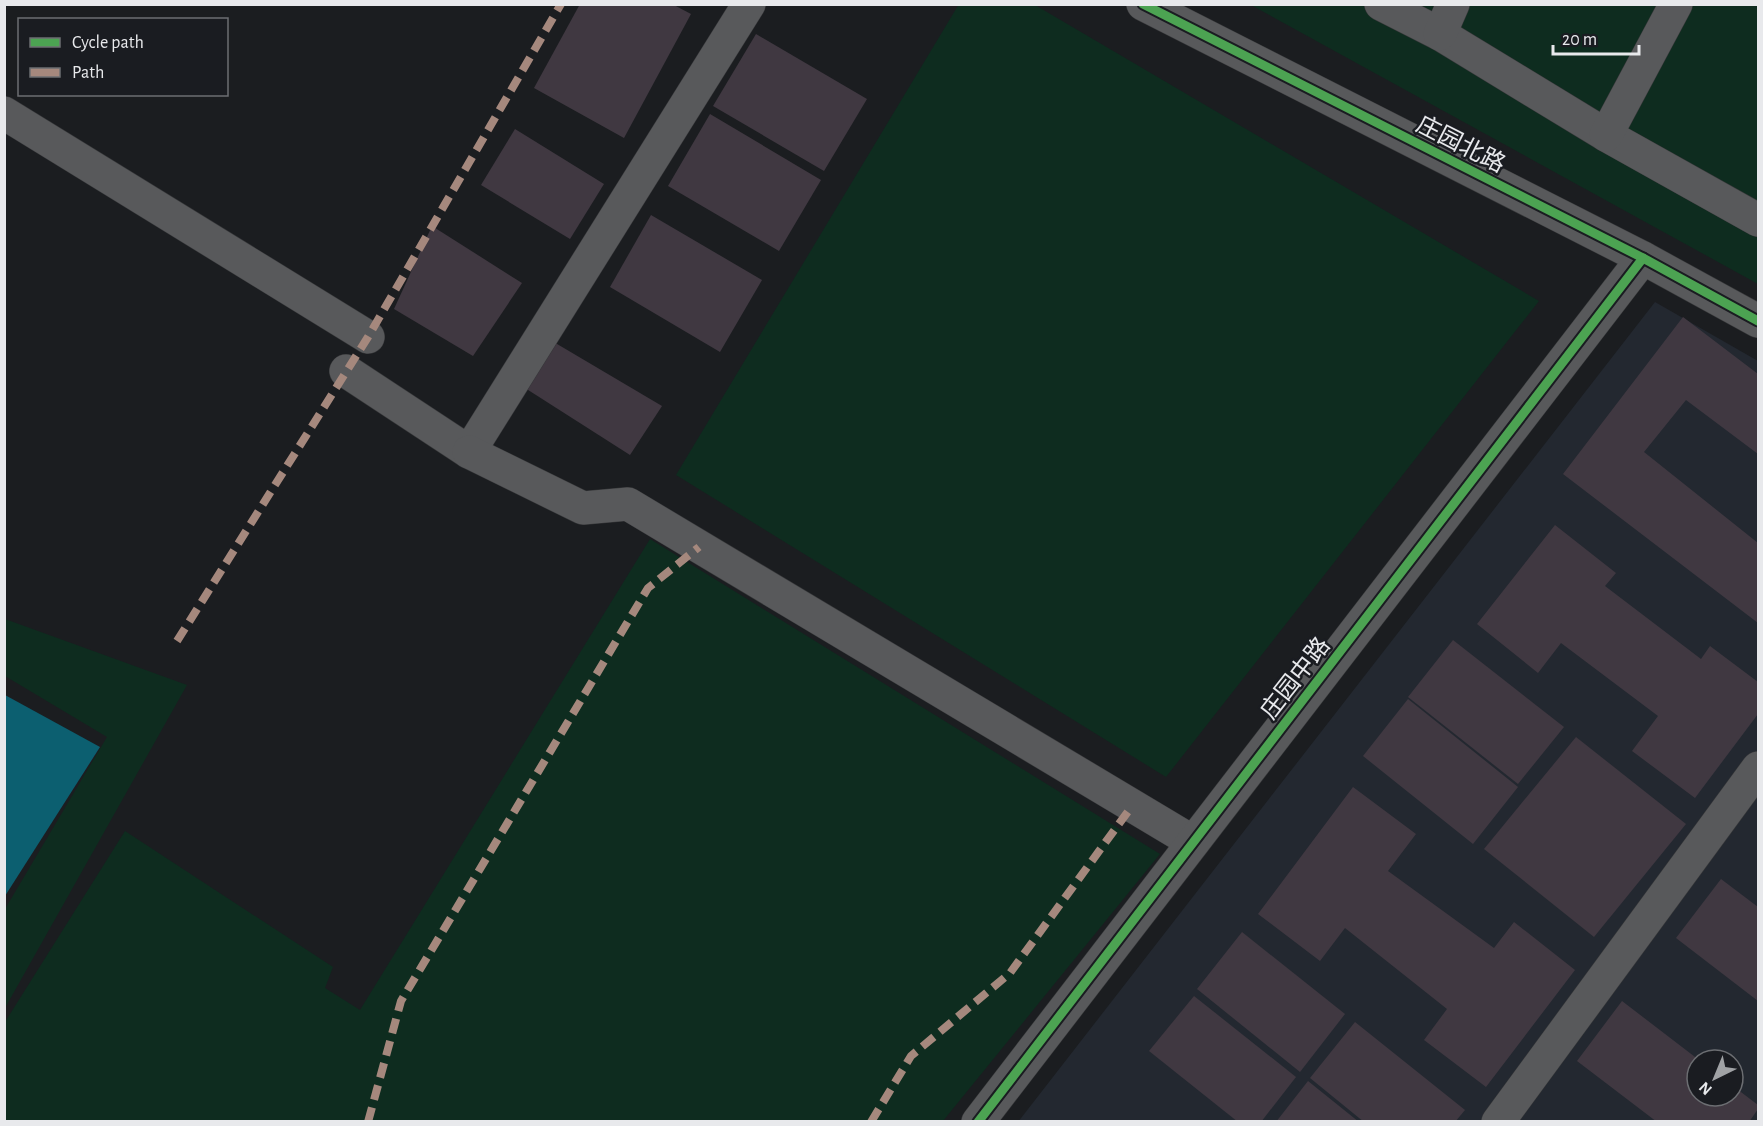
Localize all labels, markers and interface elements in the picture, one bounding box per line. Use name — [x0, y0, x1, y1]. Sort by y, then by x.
legend — [18, 18, 228, 96]
scale bar — [1553, 18, 1638, 56]
text: 20 m — [1562, 31, 1597, 49]
text: Cycle path — [72, 34, 144, 52]
text: Path — [72, 64, 104, 82]
street label: 庄园北路 — [1412, 111, 1510, 177]
street label: 庄园中路 — [1255, 632, 1335, 724]
north arrow — [1685, 1048, 1745, 1108]
text: N — [1696, 1079, 1715, 1098]

